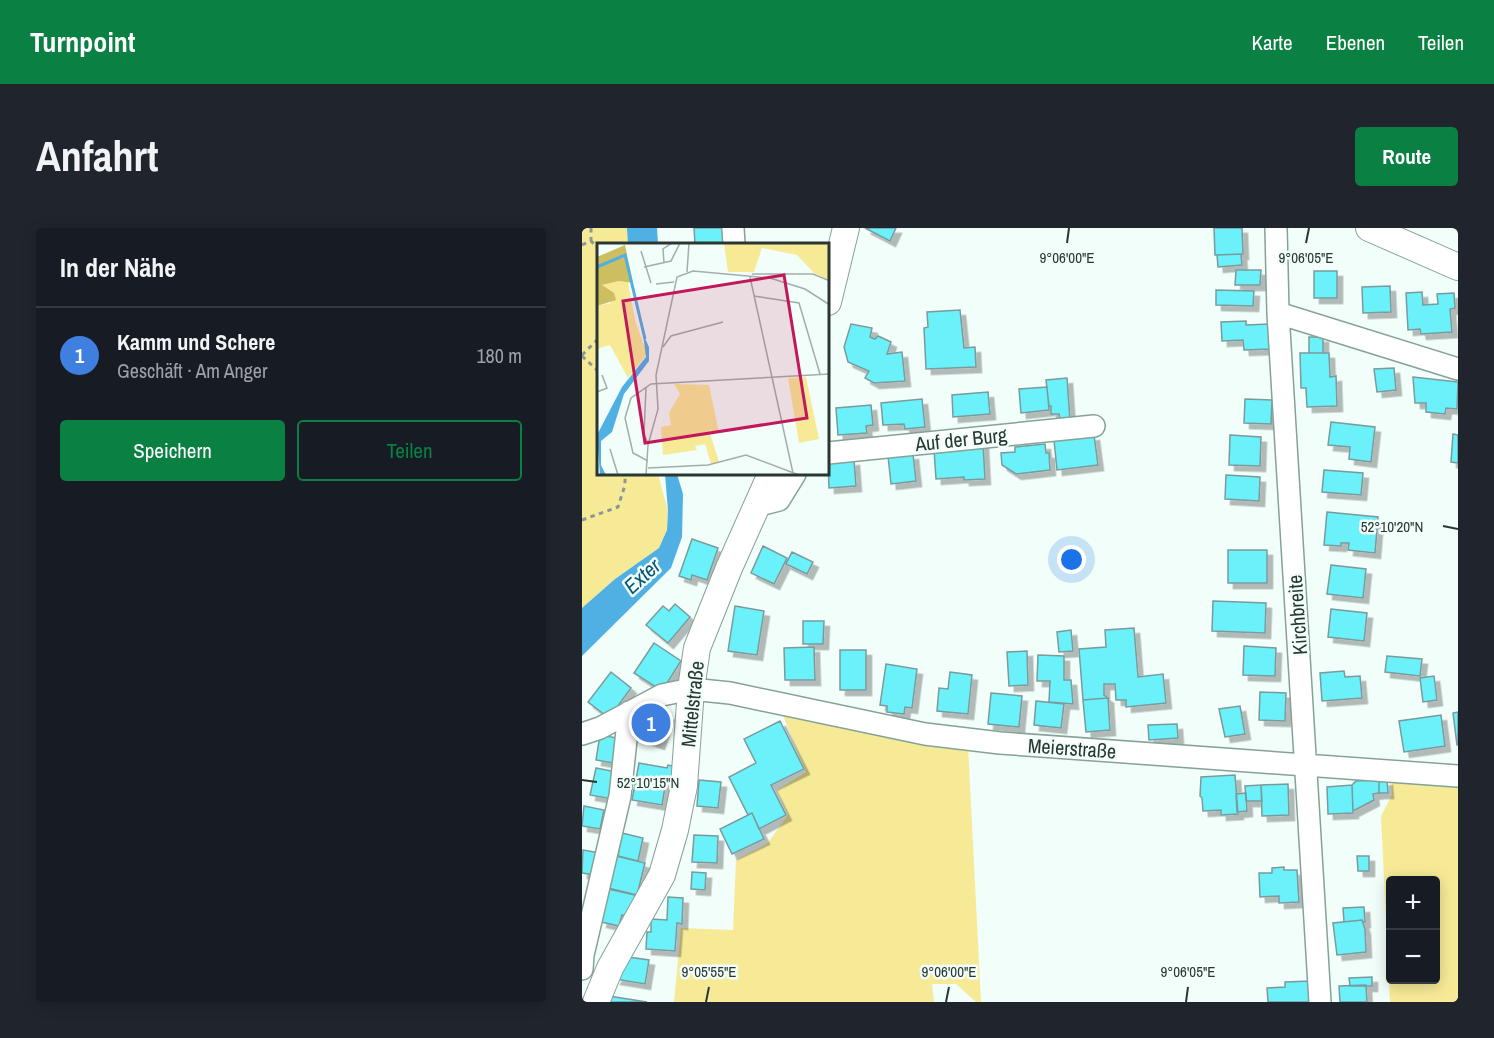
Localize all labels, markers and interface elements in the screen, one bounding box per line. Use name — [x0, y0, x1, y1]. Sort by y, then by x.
text: Turnpoint — [30, 23, 135, 61]
text: Karte — [1252, 28, 1293, 57]
text: Ebenen — [1326, 28, 1385, 57]
text: Teilen — [1418, 28, 1464, 57]
button: Route — [1355, 127, 1458, 186]
text: Anfahrt — [36, 128, 158, 184]
inset map — [597, 243, 830, 476]
text: 9°06'00"E — [1039, 247, 1095, 268]
text: 9°06'05"E — [1278, 247, 1334, 268]
text: In der Nähe — [60, 250, 176, 285]
text: Kamm und Schere — [117, 327, 275, 357]
text: 1 — [75, 342, 84, 369]
text: 180 m — [476, 342, 522, 369]
text: Geschäft · Am Anger — [117, 357, 267, 384]
button: Speichern — [60, 420, 285, 481]
button: Teilen — [297, 420, 522, 481]
street label: Auf der Burg — [913, 421, 1008, 457]
text: 52°10'20"N — [1361, 516, 1423, 537]
your location — [1057, 545, 1086, 574]
water label: Exter — [617, 551, 668, 600]
street label: Kirchbreite — [1281, 574, 1313, 656]
street label: Mittelstraße — [674, 660, 710, 748]
pin: 1 — [632, 700, 670, 746]
street label: Meierstraße — [1027, 731, 1117, 765]
text: 52°10'15"N — [617, 772, 679, 793]
map controls — [1386, 876, 1440, 984]
button: + — [1386, 876, 1440, 930]
button: − — [1386, 930, 1440, 984]
text: 9°05'55"E — [681, 961, 737, 982]
text: 9°06'00"E — [921, 961, 977, 982]
text: 9°06'05"E — [1160, 961, 1216, 982]

